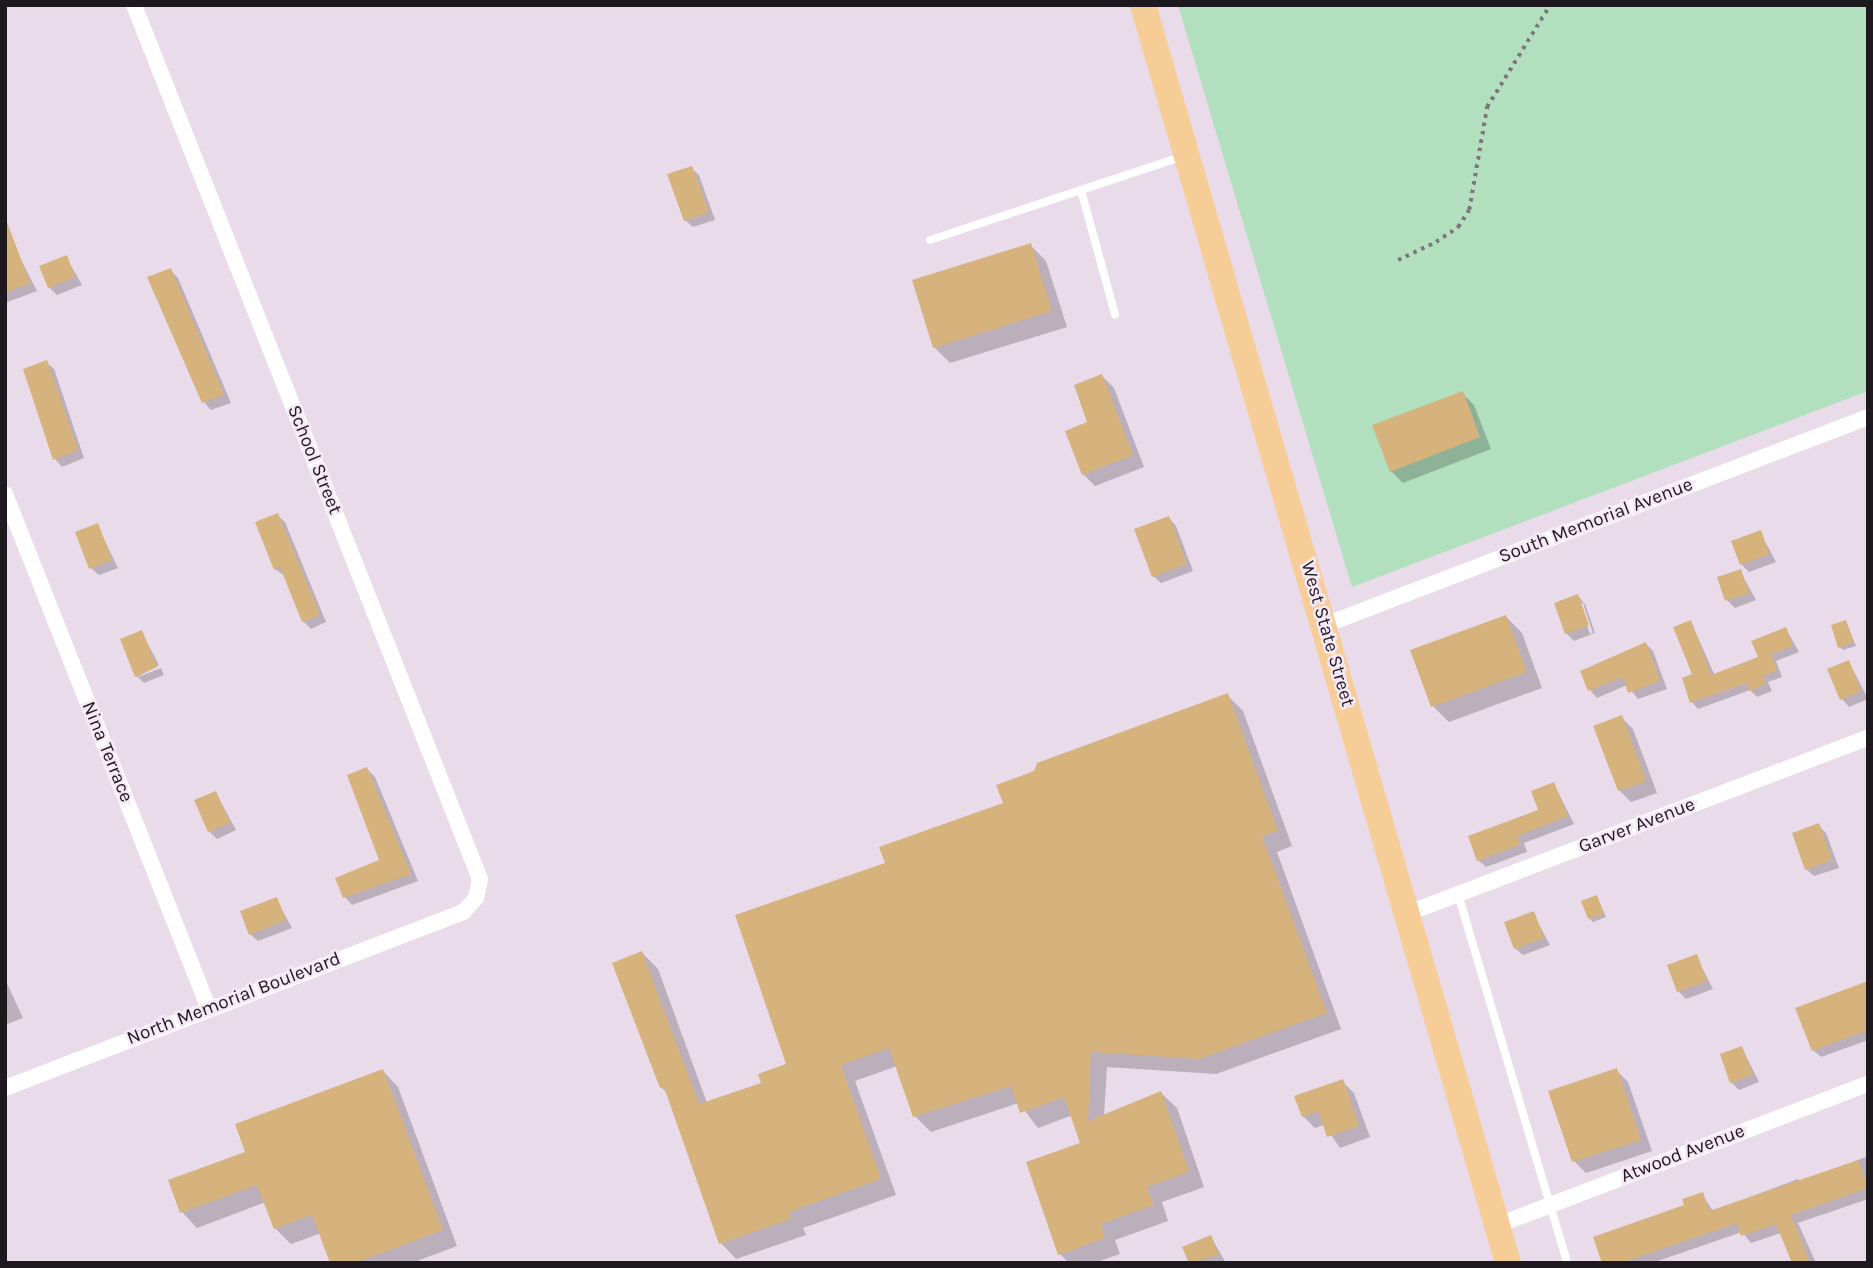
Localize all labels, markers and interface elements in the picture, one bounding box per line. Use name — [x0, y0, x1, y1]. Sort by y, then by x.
street label: School Street — [282, 402, 346, 518]
street label: South Memorial Avenue — [1496, 473, 1696, 569]
street label: West State Street — [1295, 559, 1359, 709]
street label: Nina Terrace — [76, 698, 138, 806]
street label: Garver Avenue — [1576, 793, 1698, 859]
street label: North Memorial Boulevard — [124, 948, 344, 1050]
street label: Atwood Avenue — [1618, 1120, 1748, 1188]

